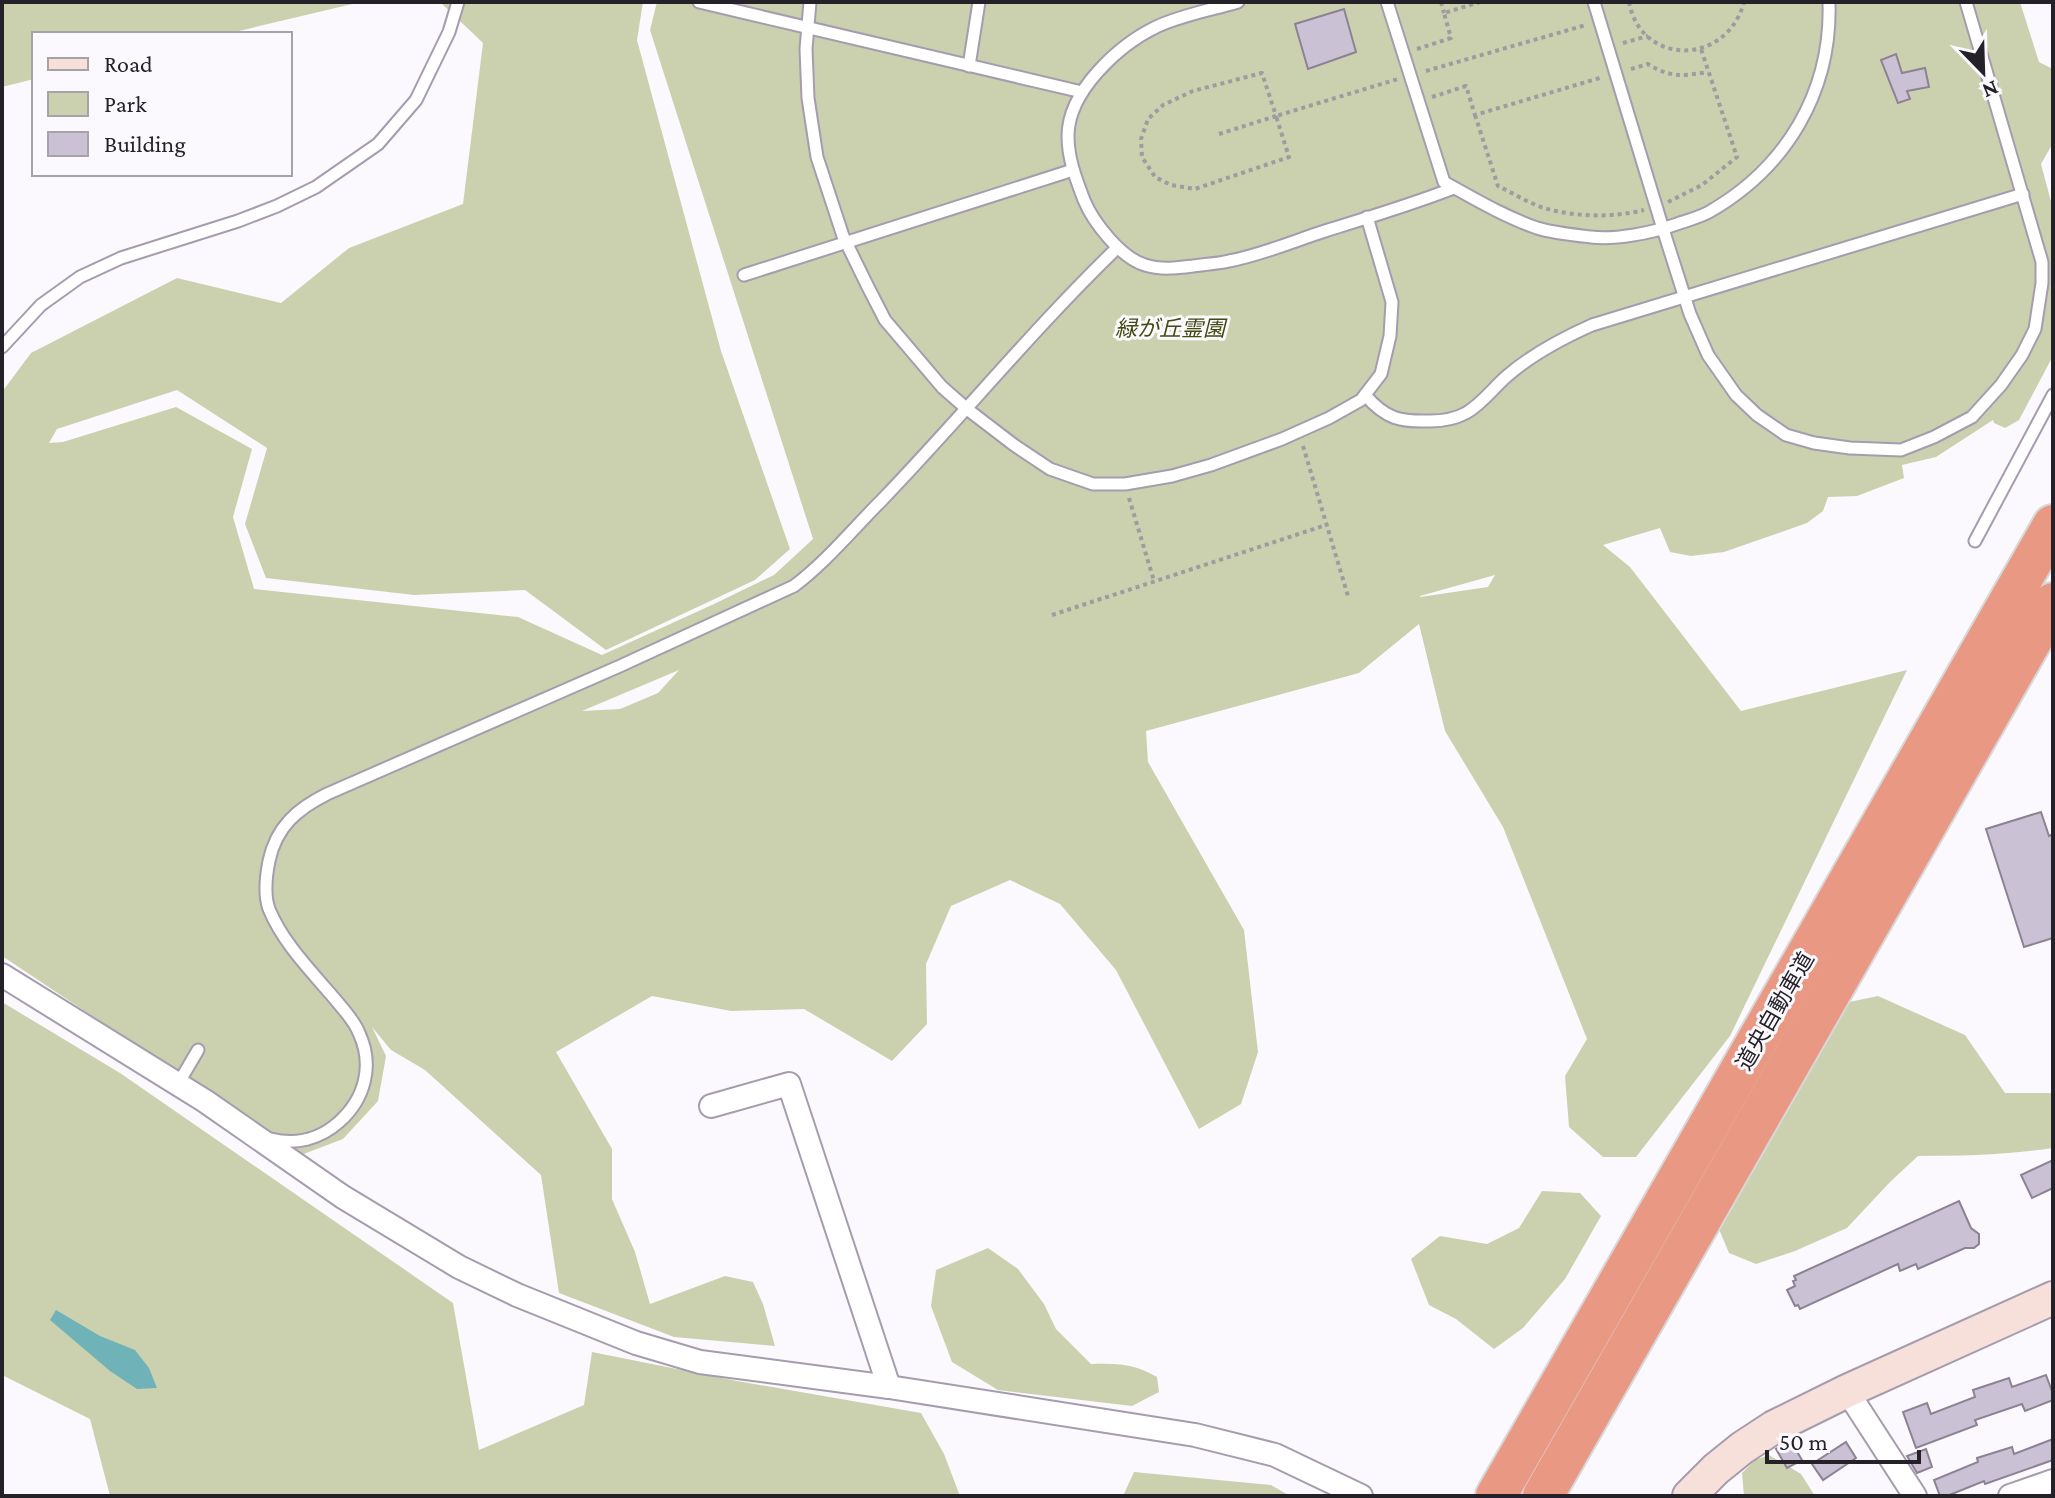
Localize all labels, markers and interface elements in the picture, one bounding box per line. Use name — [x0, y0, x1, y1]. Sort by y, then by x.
legend — [32, 32, 292, 176]
north arrow — [1943, 32, 2023, 112]
text: Road — [104, 50, 153, 77]
text: N — [1979, 76, 2002, 104]
text: Park — [104, 90, 147, 117]
text: Building — [104, 130, 186, 157]
park label: 緑が丘霊園 — [1115, 316, 1228, 341]
street label: 道央自動車道 — [1731, 948, 1819, 1074]
scale bar — [1767, 1414, 1919, 1464]
text: 50 m — [1779, 1428, 1828, 1455]

